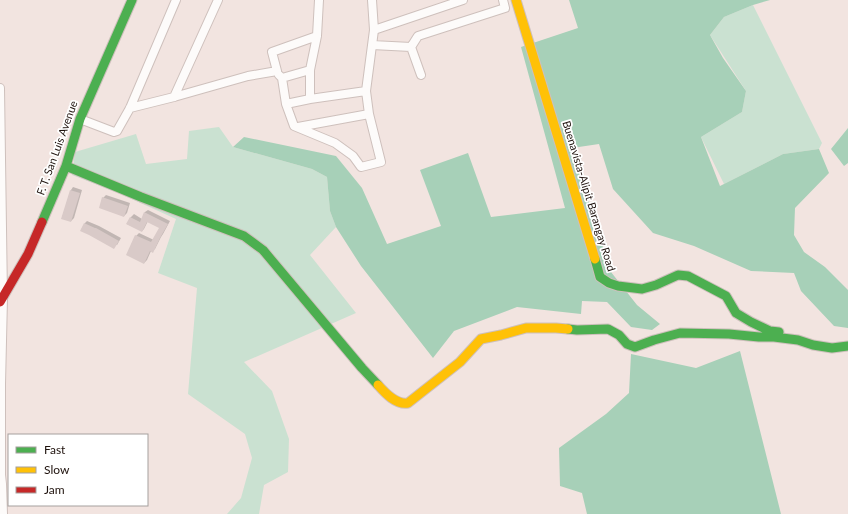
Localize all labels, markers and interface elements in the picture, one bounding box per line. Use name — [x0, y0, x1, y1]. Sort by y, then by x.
street label: F. T. San Luis Avenue — [33, 99, 80, 197]
street label: Buenavista-Alipit Barangay Road — [560, 119, 619, 273]
legend — [8, 434, 148, 506]
text: Fast — [44, 442, 66, 457]
text: Slow — [44, 462, 70, 477]
text: Jam — [44, 482, 65, 497]

